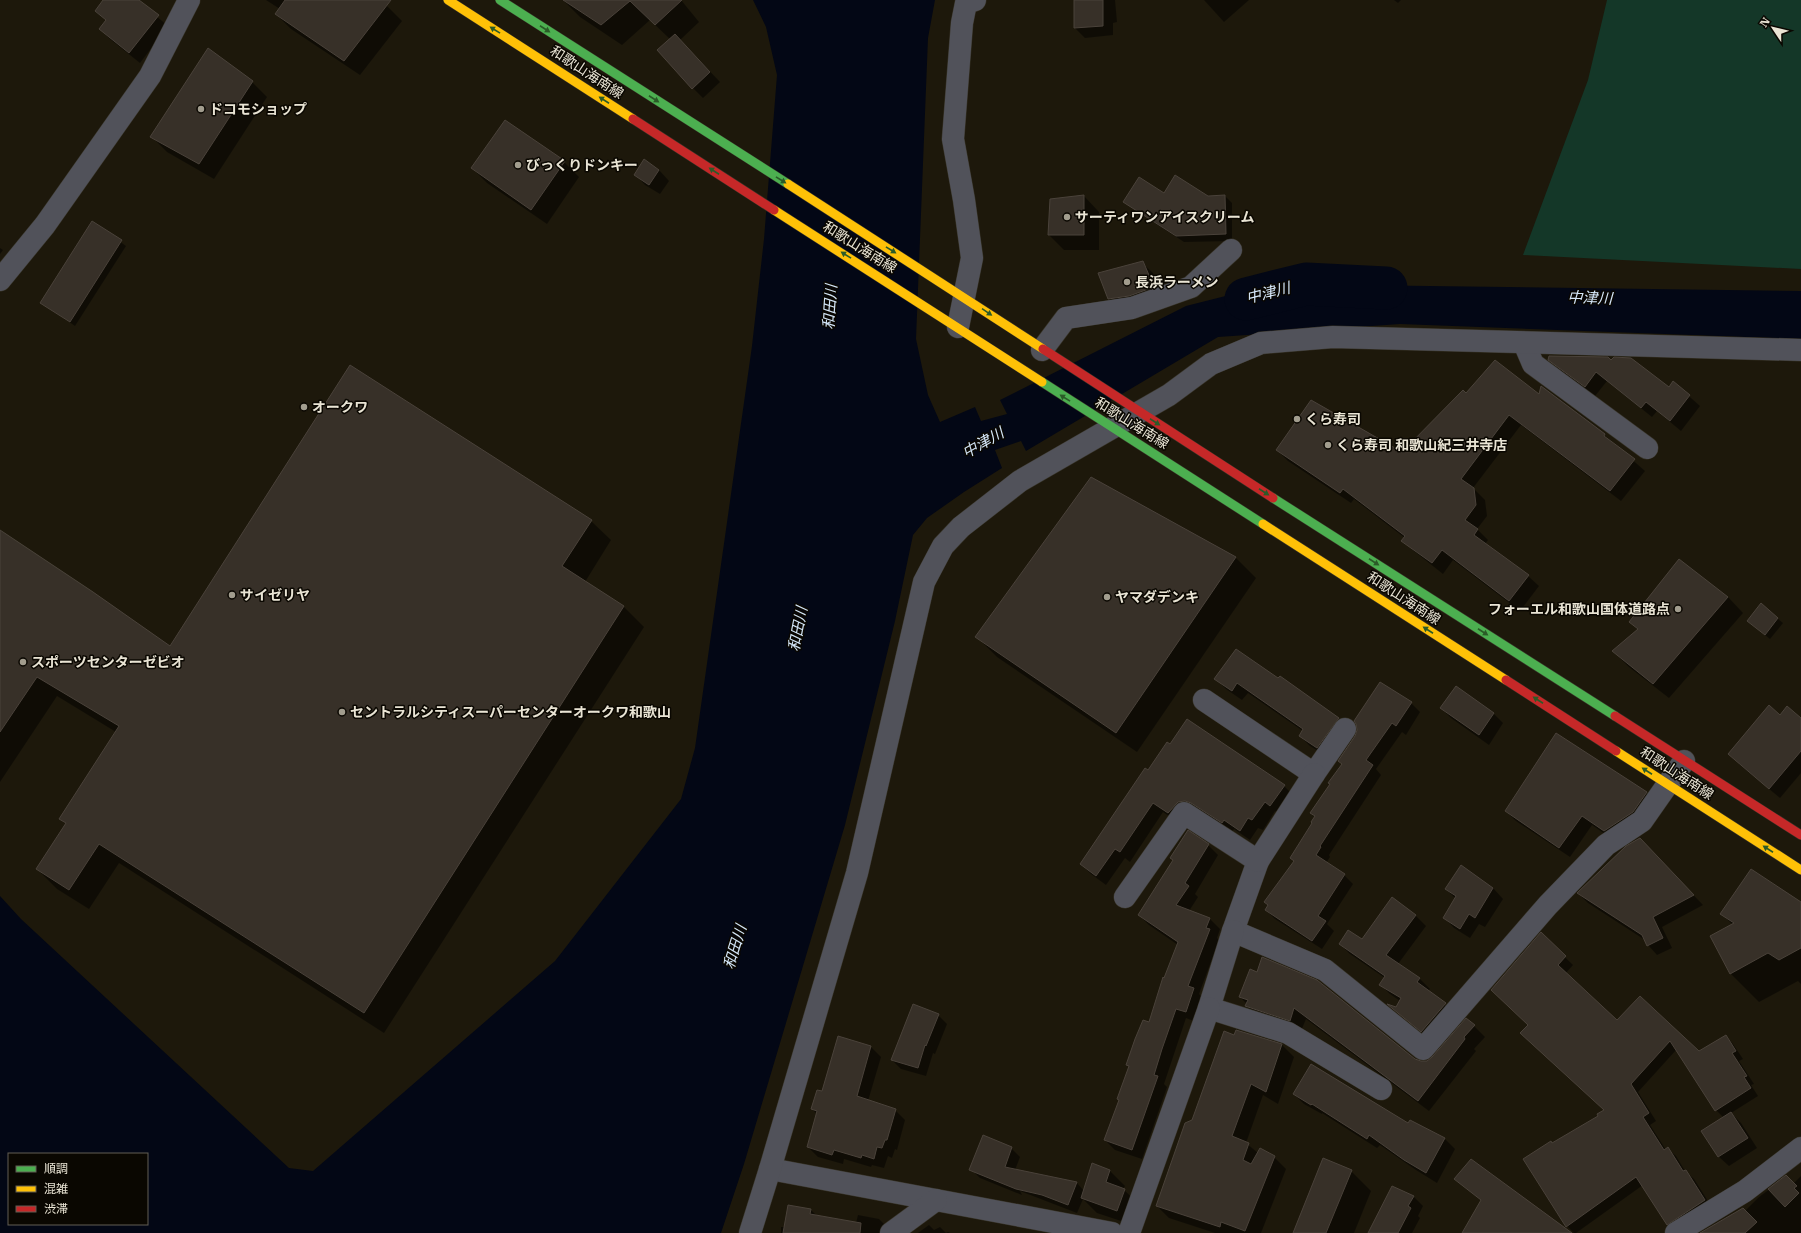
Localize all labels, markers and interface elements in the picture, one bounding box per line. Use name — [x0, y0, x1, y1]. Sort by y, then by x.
north arrow — [1753, 8, 1793, 48]
text: N — [1757, 14, 1773, 30]
one-way arrow — [539, 25, 551, 32]
one-way arrow — [490, 26, 500, 34]
street label: 和歌山海南線 — [547, 42, 627, 102]
one-way arrow — [649, 95, 659, 103]
one-way arrow — [599, 96, 610, 104]
place label: ドコモショップ — [209, 100, 307, 118]
marker: ドコモショップ — [196, 104, 206, 114]
place label: びっくりドンキー — [526, 156, 638, 174]
marker: びっくりドンキー — [513, 160, 523, 170]
one-way arrow — [709, 167, 719, 175]
one-way arrow — [775, 177, 787, 184]
place label: サーティワンアイスクリーム — [1075, 208, 1255, 226]
marker: サーティワンアイスクリーム — [1062, 212, 1072, 222]
street label: 和歌山海南線 — [820, 217, 900, 277]
one-way arrow — [886, 246, 896, 254]
one-way arrow — [841, 251, 851, 259]
place label: 長浜ラーメン — [1135, 273, 1218, 291]
marker: 長浜ラーメン — [1122, 277, 1132, 287]
water label: 中津川 — [1244, 277, 1294, 307]
water label: 和田川 — [818, 282, 841, 330]
water label: 中津川 — [1567, 287, 1615, 308]
one-way arrow — [982, 308, 992, 316]
street label: 和歌山海南線 — [1092, 393, 1172, 453]
one-way arrow — [1059, 394, 1071, 401]
place label: オークワ — [312, 398, 368, 416]
marker: オークワ — [299, 402, 309, 412]
place label: くら寿司 — [1305, 410, 1361, 428]
marker: くら寿司 — [1292, 414, 1302, 424]
one-way arrow — [1149, 418, 1161, 425]
water label: 中津川 — [959, 422, 1009, 462]
place label: くら寿司 和歌山紀三井寺店 — [1336, 436, 1507, 454]
marker: くら寿司 和歌山紀三井寺店 — [1323, 440, 1333, 450]
one-way arrow — [1259, 488, 1269, 496]
one-way arrow — [1368, 558, 1379, 566]
street label: 和歌山海南線 — [1364, 568, 1444, 628]
place label: サイゼリヤ — [240, 586, 310, 604]
place label: ヤマダデンキ — [1115, 588, 1199, 606]
marker: サイゼリヤ — [227, 590, 237, 600]
marker: ヤマダデンキ — [1102, 592, 1112, 602]
place label: フォーエル和歌山国体道路点 — [1488, 600, 1670, 618]
water label: 和田川 — [784, 603, 812, 653]
marker: フォーエル和歌山国体道路点 — [1673, 604, 1683, 614]
one-way arrow — [1423, 626, 1433, 634]
one-way arrow — [1477, 629, 1489, 636]
place label: スポーツセンターゼビオ — [31, 653, 185, 671]
marker: スポーツセンターゼビオ — [18, 657, 28, 667]
one-way arrow — [1532, 697, 1544, 704]
place label: セントラルシティスーパーセンターオークワ和歌山 — [350, 703, 671, 721]
marker: セントラルシティスーパーセンターオークワ和歌山 — [337, 707, 347, 717]
street label: 和歌山海南線 — [1637, 743, 1717, 803]
one-way arrow — [1642, 767, 1652, 775]
one-way arrow — [1762, 845, 1774, 852]
water label: 和田川 — [719, 921, 751, 971]
legend — [8, 1153, 148, 1225]
text: 順調 — [44, 1161, 68, 1176]
text: 混雑 — [44, 1181, 68, 1196]
text: 渋滞 — [44, 1201, 68, 1216]

